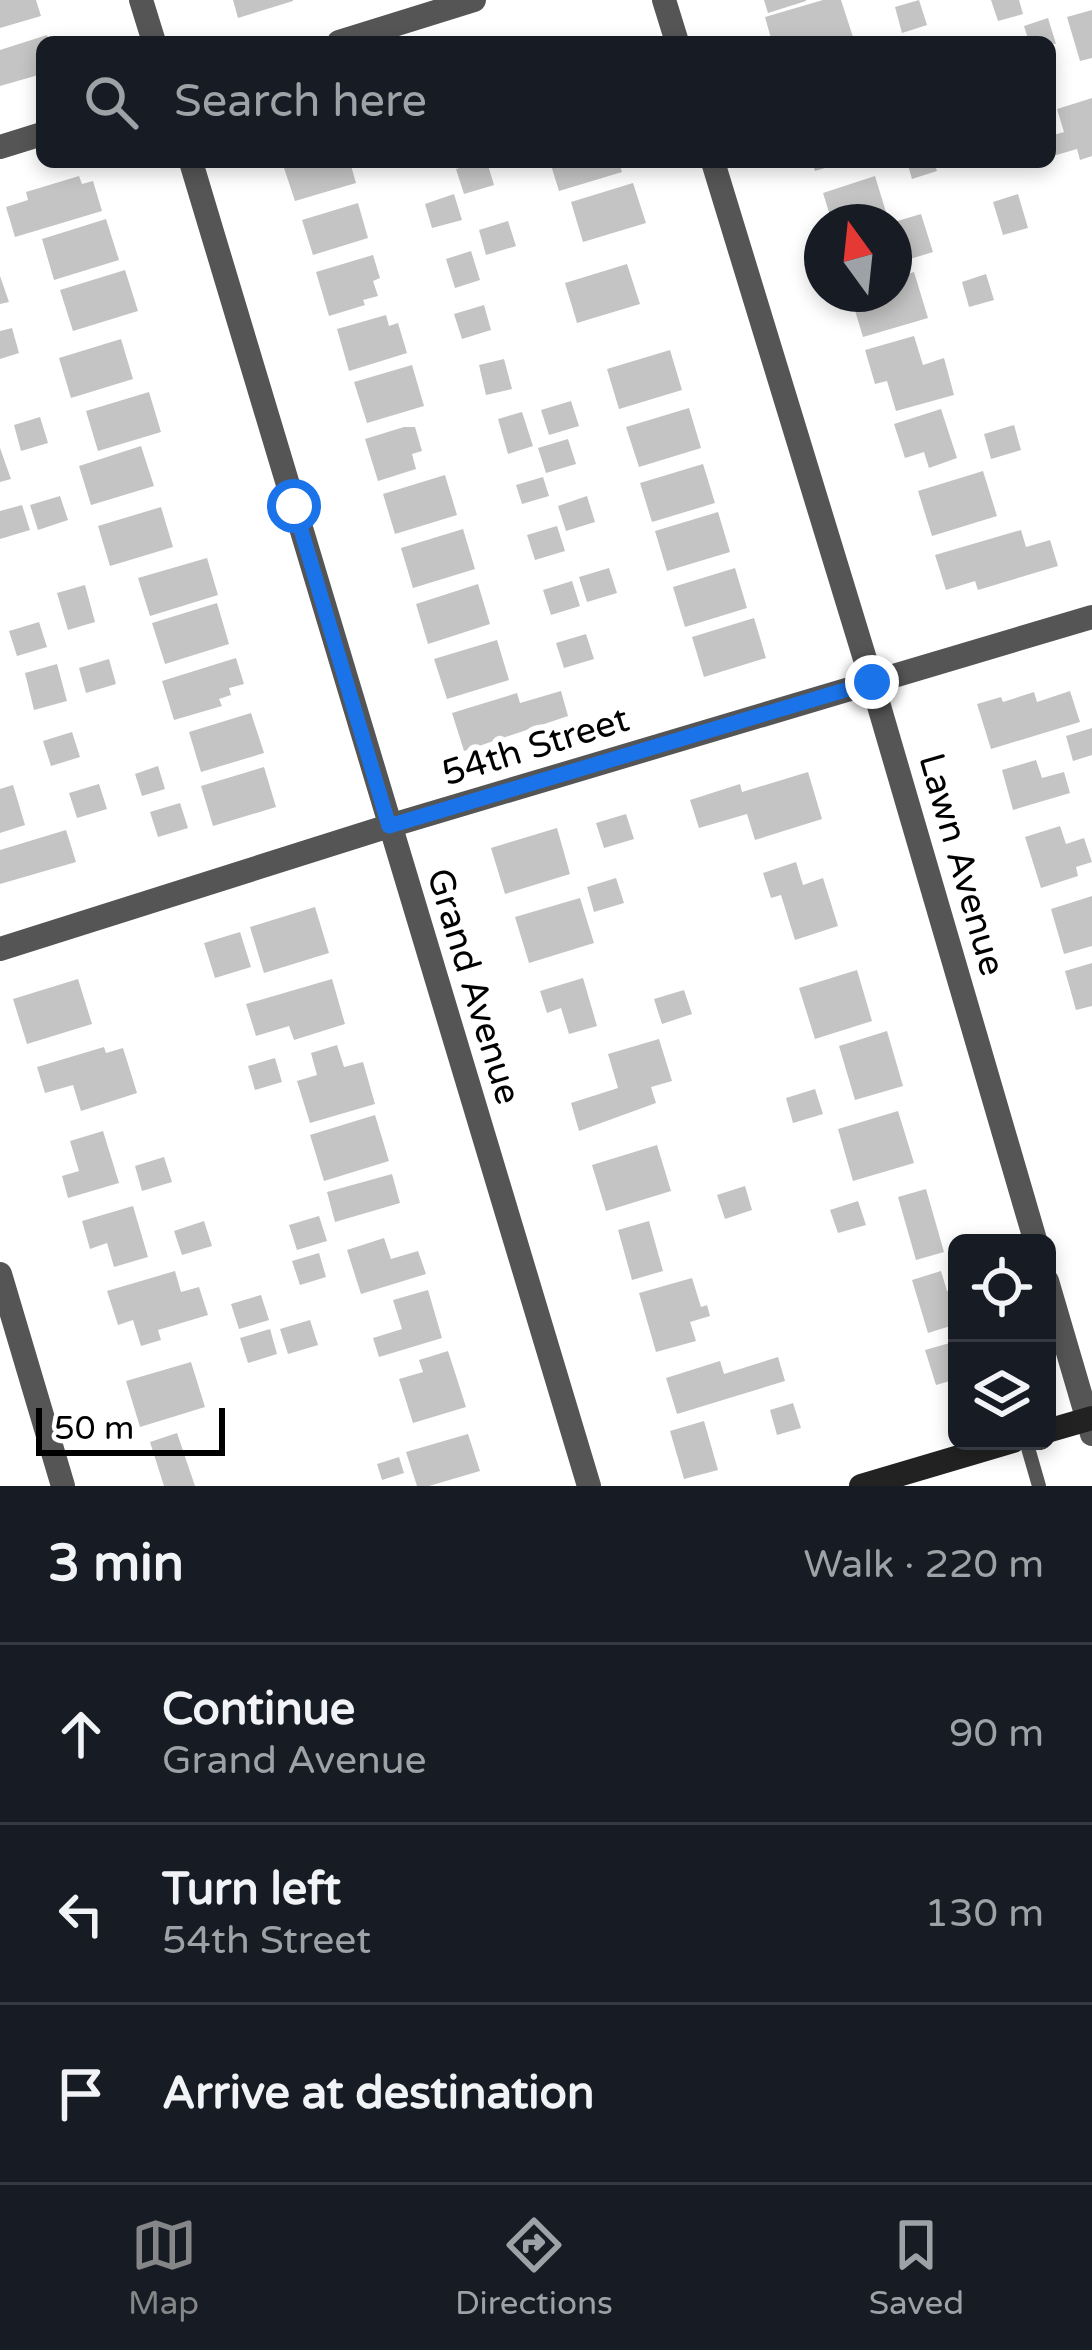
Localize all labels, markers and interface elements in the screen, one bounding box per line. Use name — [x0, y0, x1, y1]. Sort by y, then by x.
search box — [36, 36, 1056, 168]
icon: search — [78, 69, 144, 135]
text: Search here — [174, 75, 427, 129]
north arrow — [804, 204, 912, 312]
route start — [267, 479, 321, 533]
route end — [845, 655, 899, 709]
street label: 54th Street — [437, 698, 634, 795]
street label: Lawn Avenue — [909, 748, 1014, 981]
street label: Grand Avenue — [417, 863, 530, 1109]
map controls — [948, 1234, 1056, 1450]
button: locate — [948, 1234, 1056, 1342]
button: layers — [948, 1342, 1056, 1450]
scale bar — [36, 1402, 225, 1455]
text: 50 m — [54, 1409, 134, 1448]
text: 3 min — [48, 1533, 184, 1595]
text: Walk · 220 m — [803, 1541, 1044, 1588]
text: Continue — [162, 1683, 355, 1737]
icon: ahead — [48, 1701, 114, 1767]
text: 90 m — [949, 1710, 1044, 1757]
text: Grand Avenue — [162, 1737, 426, 1784]
text: Turn left — [162, 1863, 341, 1917]
icon: left — [48, 1881, 114, 1947]
text: 130 m — [925, 1890, 1044, 1937]
text: 54th Street — [162, 1917, 371, 1964]
icon: arrive — [48, 2061, 114, 2127]
text: Arrive at destination — [162, 2067, 594, 2121]
tab: Map — [128, 2212, 199, 2323]
tab: Directions — [455, 2212, 613, 2323]
tab: Saved — [869, 2212, 964, 2323]

